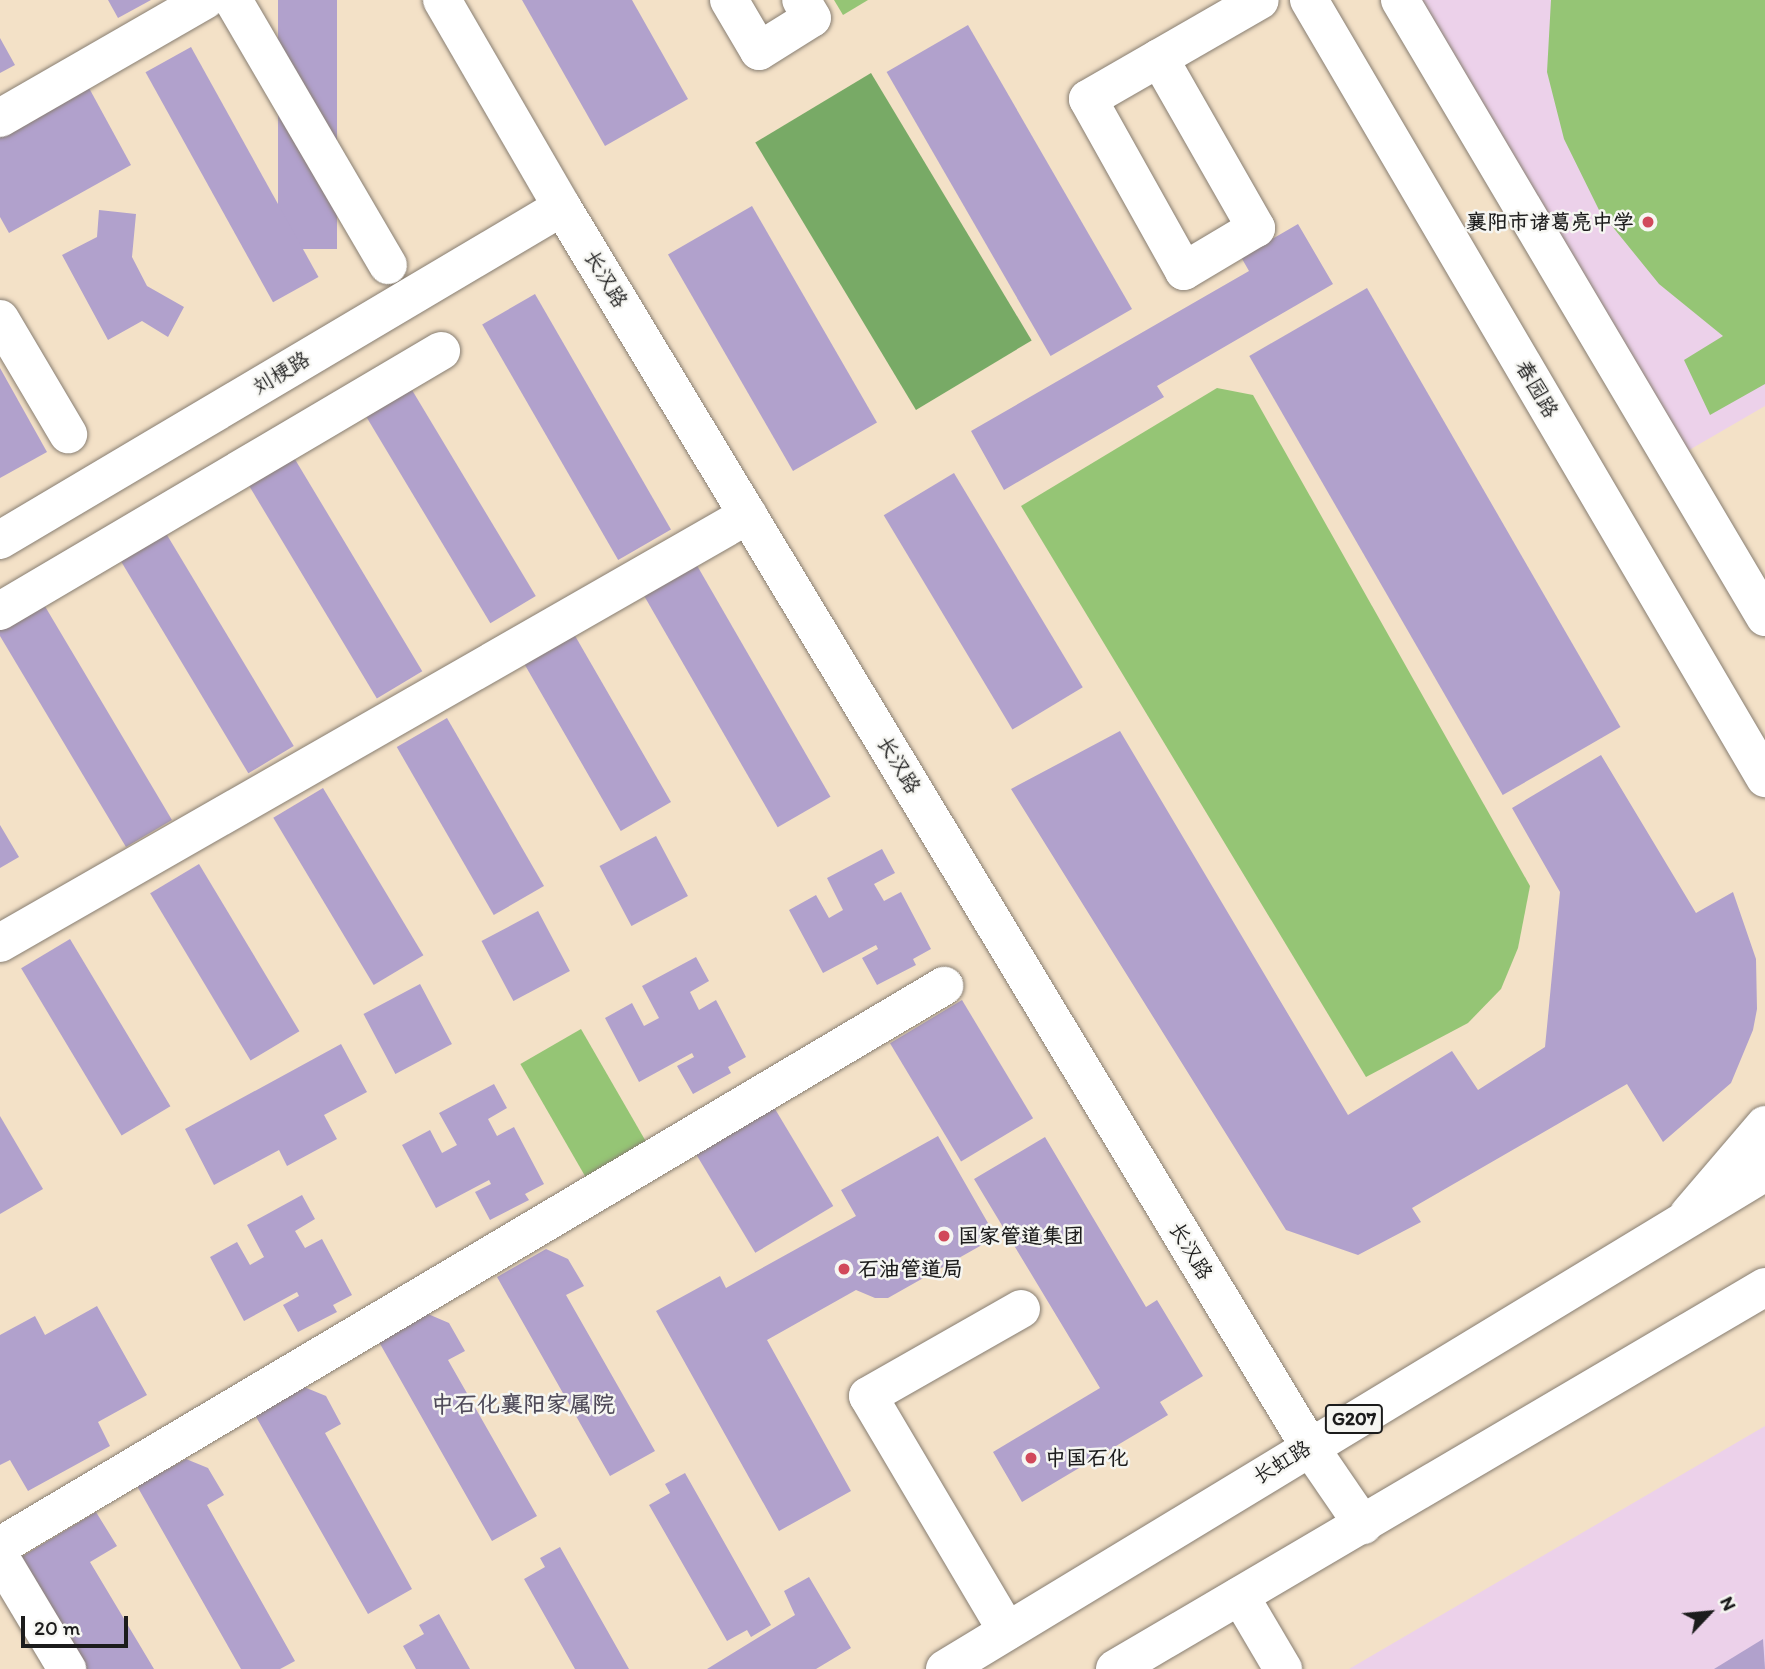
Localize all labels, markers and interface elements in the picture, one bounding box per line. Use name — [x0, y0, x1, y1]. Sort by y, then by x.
place label: 襄阳市诸葛亮中学 — [1466, 209, 1634, 235]
marker: 襄阳市诸葛亮中学 — [1640, 214, 1656, 230]
street label: 长汉路 — [579, 246, 633, 312]
street label: 刘梗路 — [248, 346, 314, 400]
street label: 春园路 — [1510, 355, 1564, 423]
street label: 长汉路 — [872, 732, 926, 798]
street label: 长汉路 — [1164, 1218, 1218, 1284]
place label: 国家管道集团 — [958, 1223, 1084, 1249]
marker: 国家管道集团 — [936, 1228, 952, 1244]
place label: 石油管道局 — [858, 1256, 963, 1282]
marker: 石油管道局 — [836, 1261, 852, 1277]
district label: 中石化襄阳家属院 — [431, 1390, 615, 1418]
road number: G207 — [1324, 1404, 1384, 1434]
street label: 长虹路 — [1249, 1435, 1315, 1489]
place label: 中国石化 — [1045, 1445, 1129, 1471]
marker: 中国石化 — [1023, 1450, 1039, 1466]
north arrow — [1674, 1578, 1744, 1648]
text: N — [1715, 1593, 1741, 1614]
scale bar — [24, 1602, 131, 1646]
text: 20 m — [34, 1615, 80, 1640]

